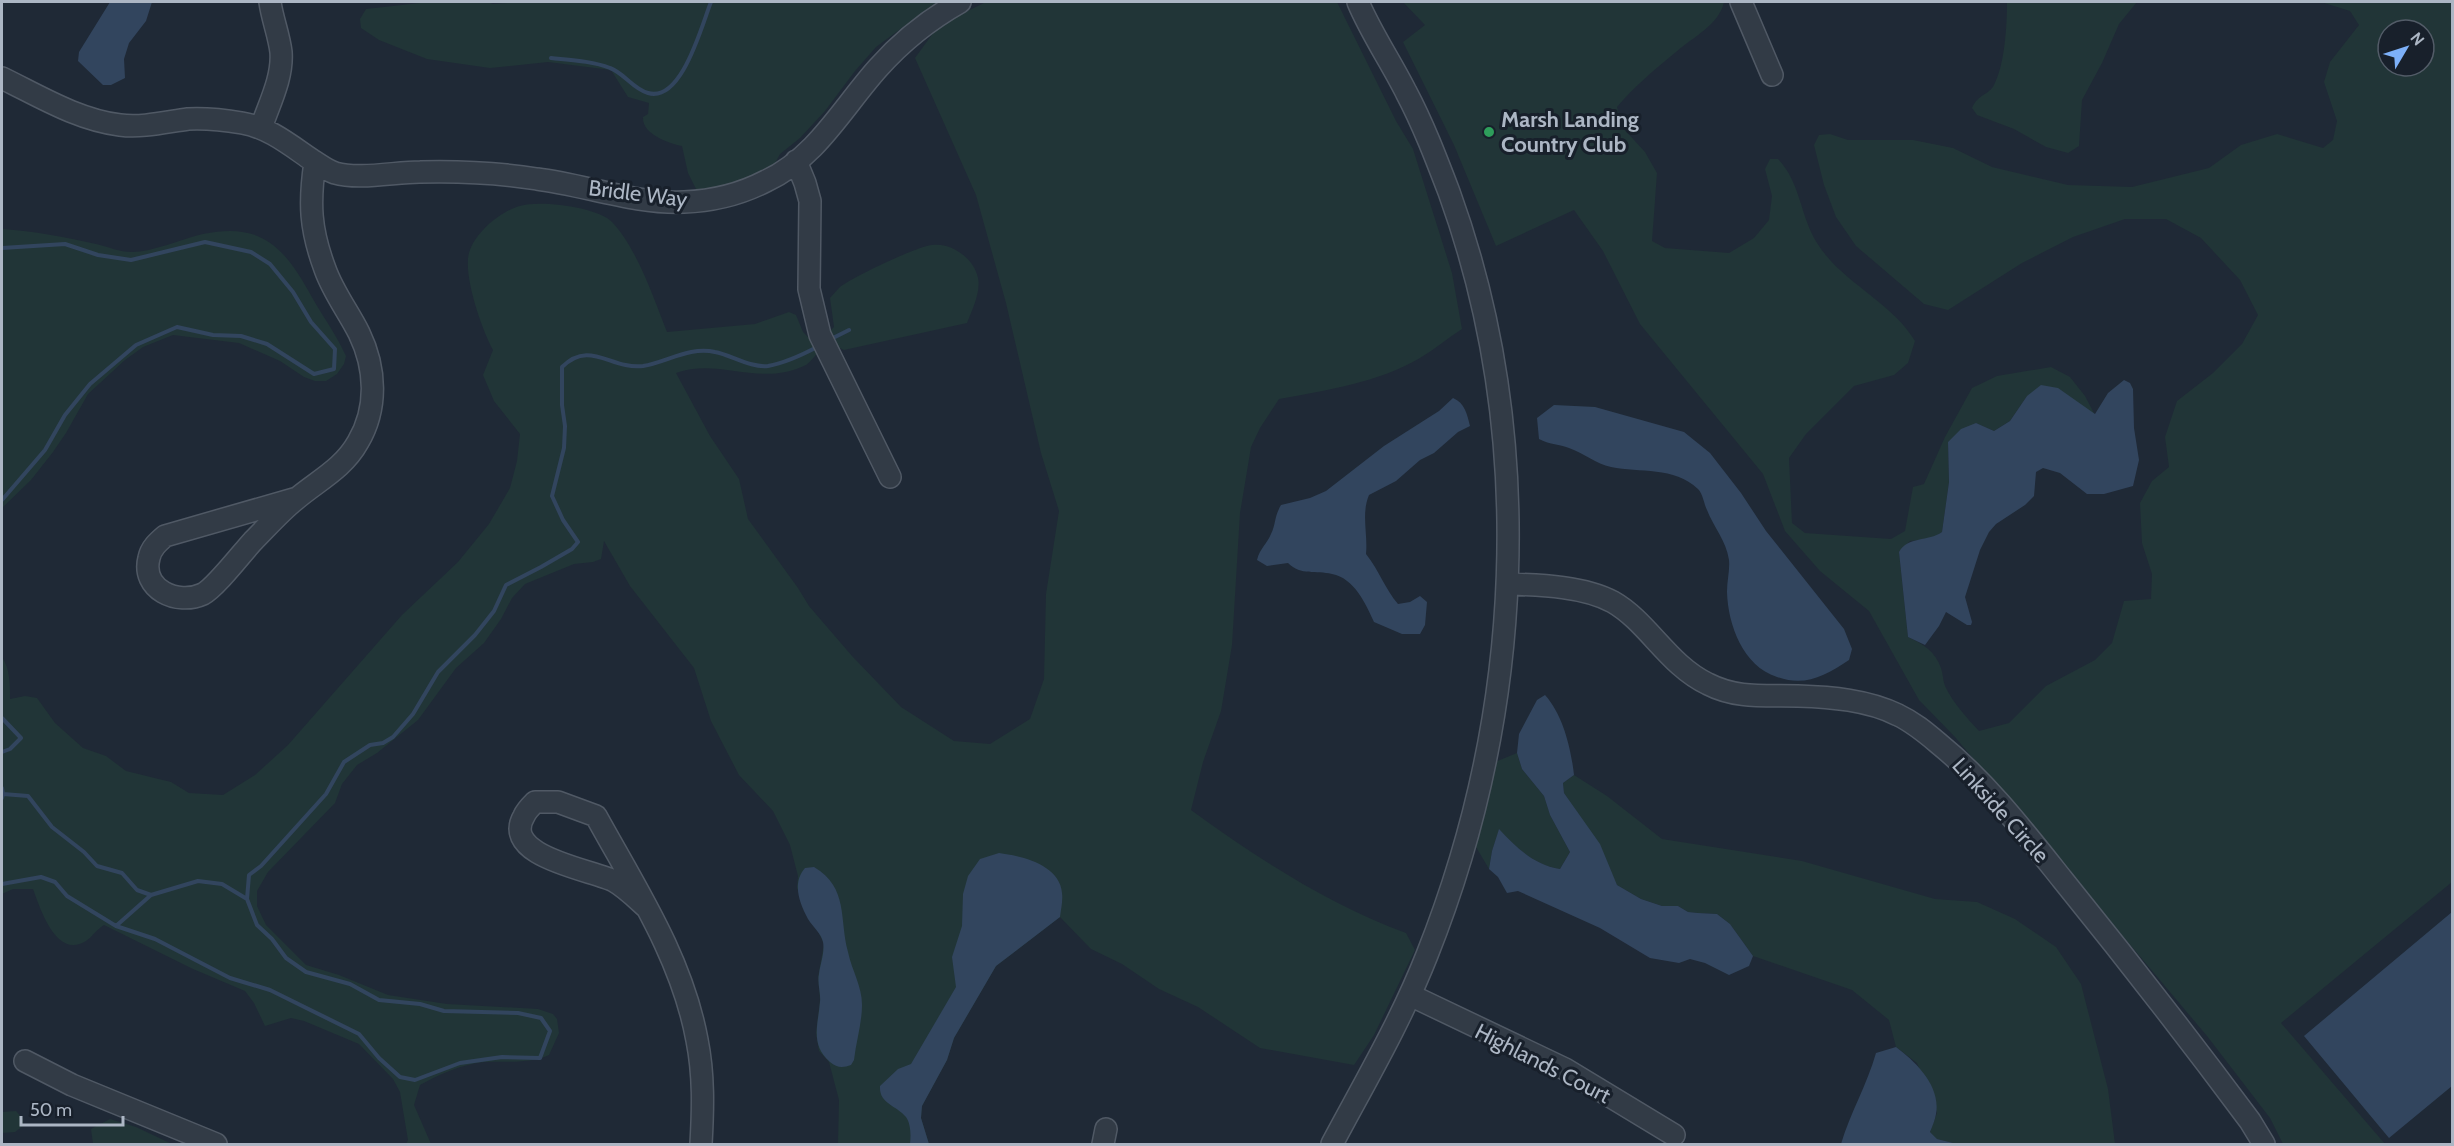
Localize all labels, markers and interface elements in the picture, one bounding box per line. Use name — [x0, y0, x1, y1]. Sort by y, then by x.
north arrow — [2376, 18, 2436, 78]
text: N — [2406, 29, 2428, 49]
place label: Marsh Landing Country Club — [1501, 106, 1639, 158]
marker: Marsh Landing Country Club — [1482, 125, 1496, 139]
street label: Bridle Way — [587, 174, 689, 213]
street label: Linkside Circle — [1946, 752, 2055, 868]
street label: Highlands Court — [1471, 1018, 1616, 1109]
scale bar — [21, 1089, 123, 1127]
text: 50 m — [30, 1099, 72, 1121]

